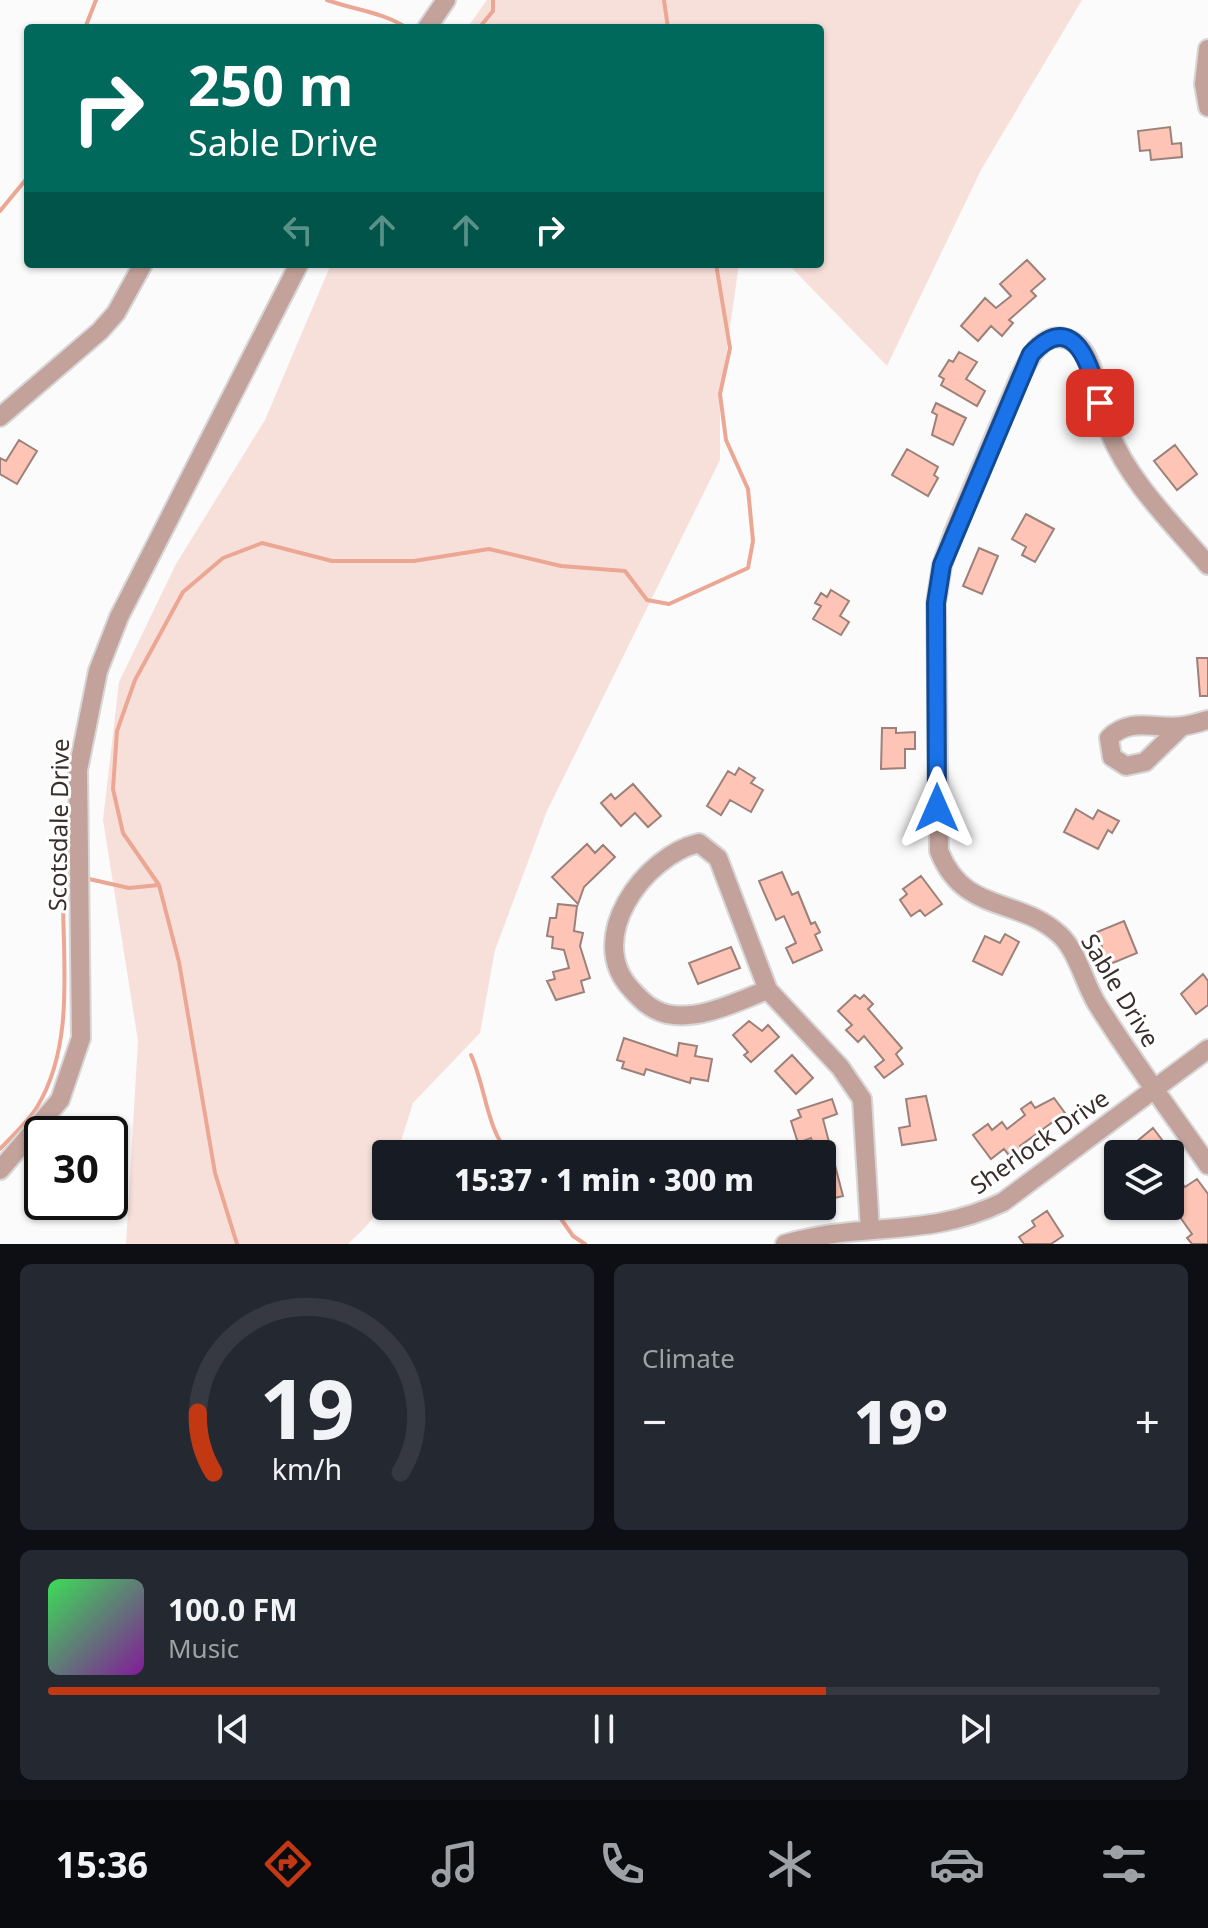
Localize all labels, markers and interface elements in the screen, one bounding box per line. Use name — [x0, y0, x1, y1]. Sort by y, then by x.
text: 250 m — [188, 46, 353, 122]
icon: right — [56, 56, 160, 160]
text: Sable Drive — [188, 118, 378, 167]
icon: left — [276, 208, 320, 252]
icon: ahead — [360, 208, 404, 252]
icon: ahead — [444, 208, 488, 252]
icon: right — [528, 208, 572, 252]
pin — [1066, 369, 1134, 437]
icon: arrive — [1078, 381, 1122, 425]
street label: Scotsdale Drive — [40, 738, 76, 912]
position arrow — [895, 766, 979, 850]
street label: Sable Drive — [1074, 927, 1168, 1053]
street label: Sherlock Drive — [963, 1081, 1115, 1201]
speed limit sign: 30 — [24, 1116, 128, 1220]
map controls — [1104, 1140, 1184, 1220]
button: layers — [1104, 1140, 1184, 1220]
text: 15:37 · 1 min · 300 m — [454, 1159, 754, 1200]
text: Climate — [642, 1340, 735, 1376]
text: 19 — [259, 1350, 355, 1463]
text: 19° — [854, 1380, 948, 1462]
text: − — [642, 1391, 667, 1451]
text: + — [1135, 1391, 1160, 1451]
text: km/h — [272, 1449, 342, 1488]
text: 100.0 FM — [168, 1589, 298, 1630]
text: Music — [168, 1630, 239, 1666]
icon: previous — [211, 1707, 255, 1751]
icon: pause — [582, 1707, 626, 1751]
icon: next — [953, 1707, 997, 1751]
icon: directions — [260, 1836, 316, 1892]
icon: music — [427, 1836, 483, 1892]
icon: phone — [594, 1836, 650, 1892]
icon: climate — [762, 1836, 818, 1892]
icon: car — [929, 1836, 985, 1892]
icon: filters — [1096, 1836, 1152, 1892]
text: 15:36 — [56, 1840, 148, 1889]

